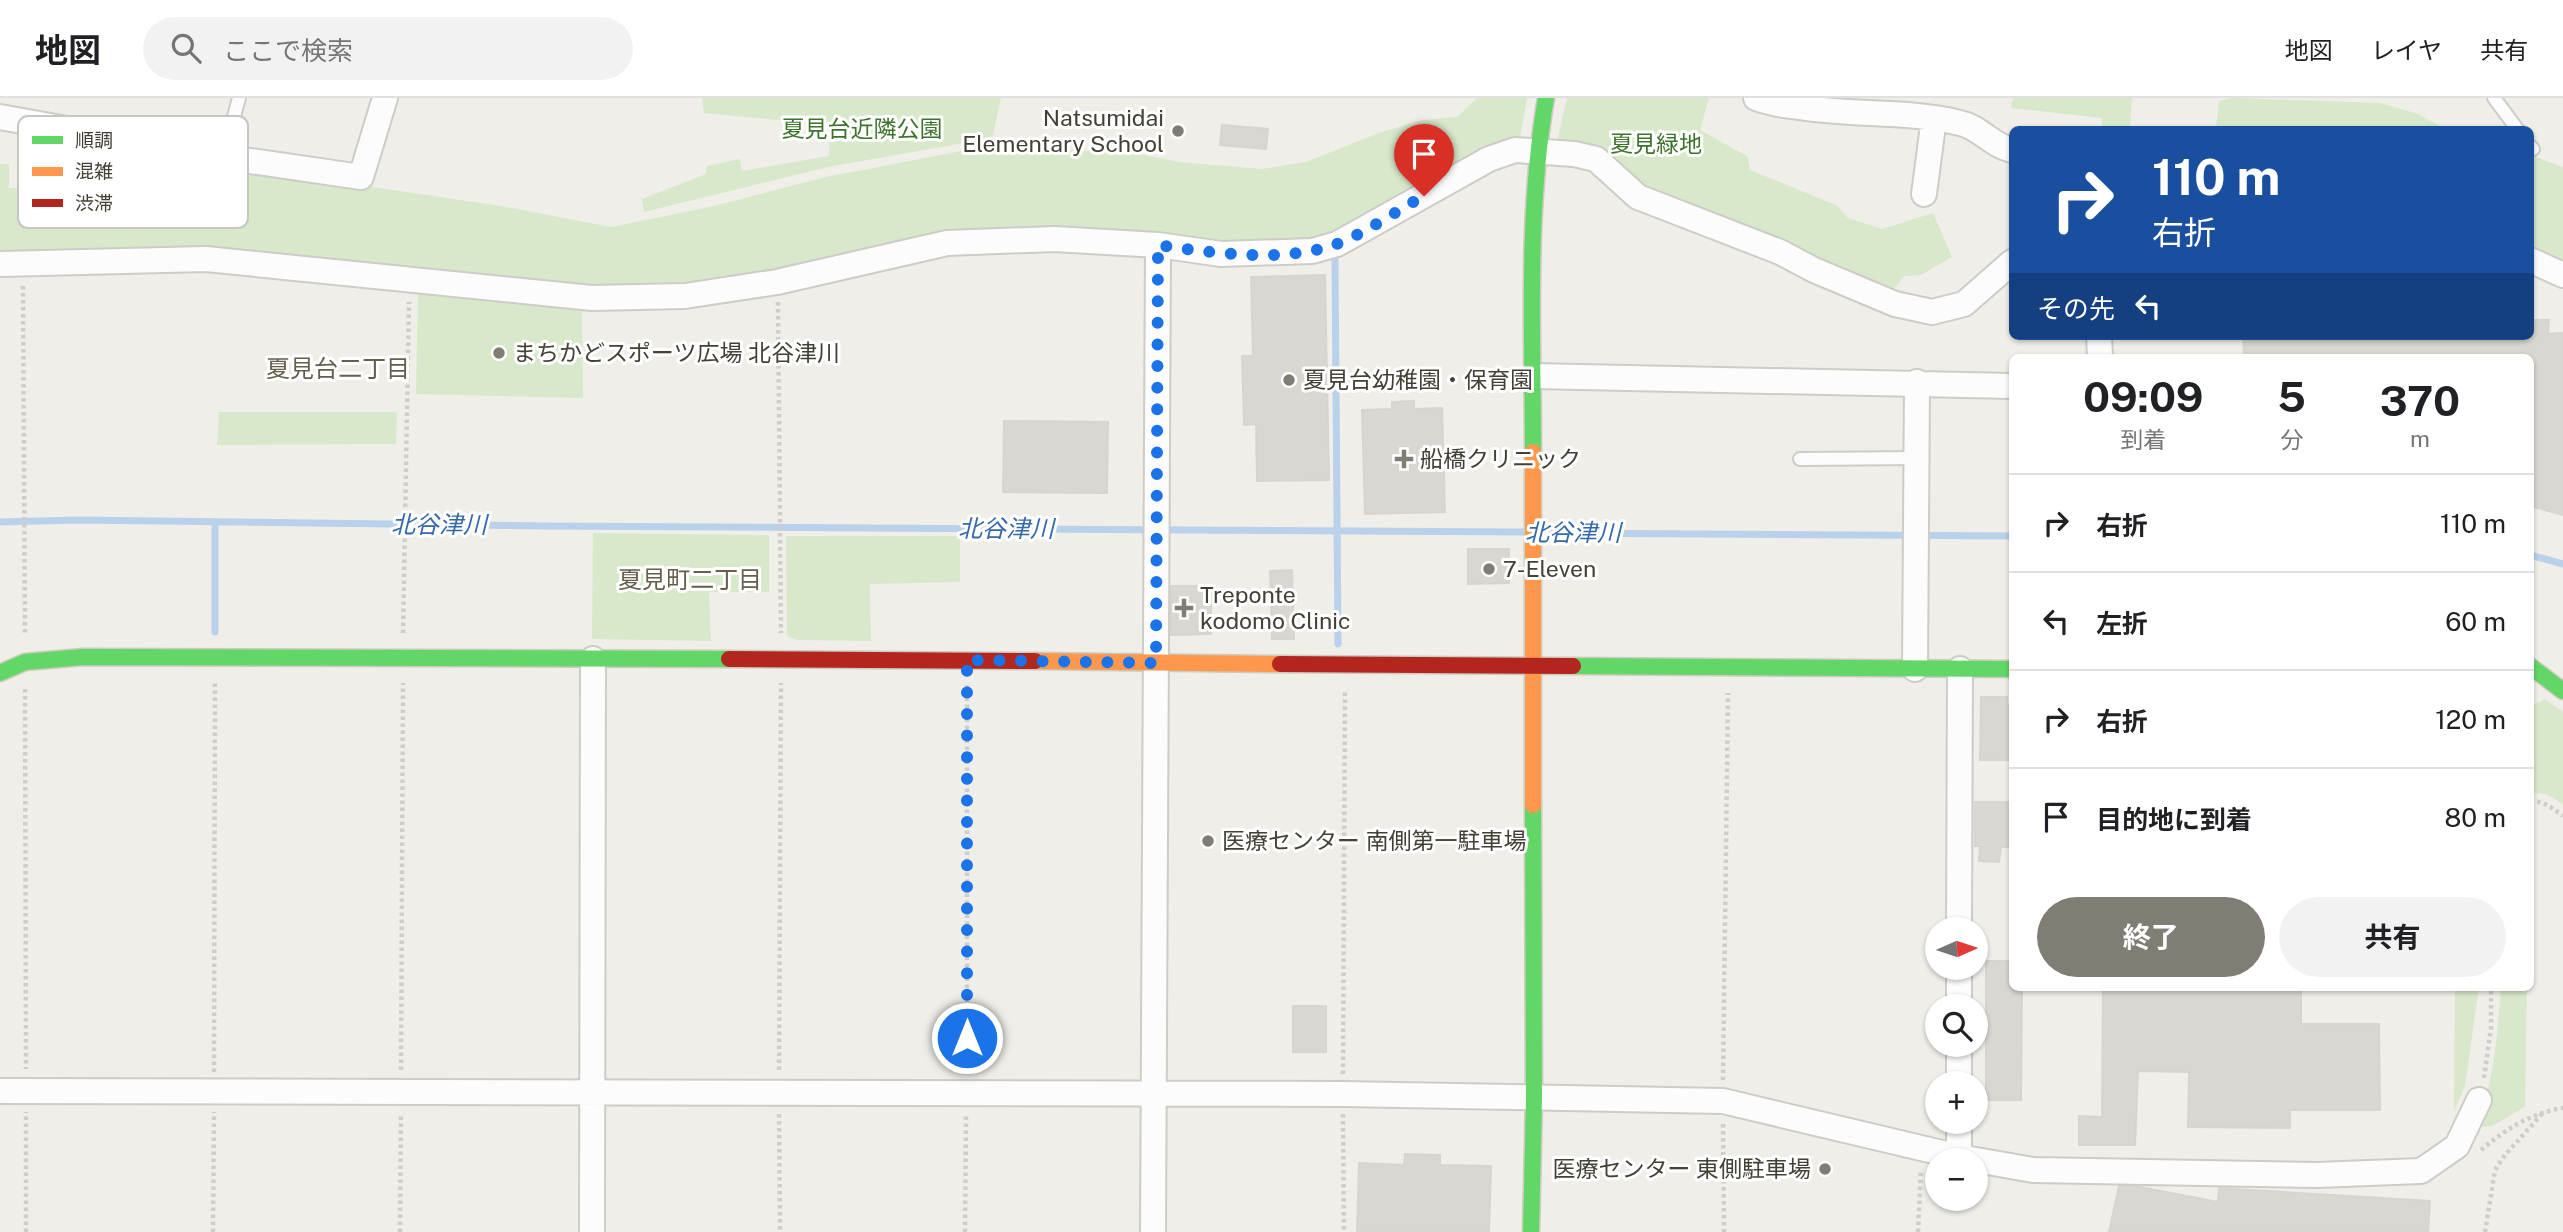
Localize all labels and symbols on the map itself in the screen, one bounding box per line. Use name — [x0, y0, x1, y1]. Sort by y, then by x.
place label: Natsumidai Elementary School — [962, 104, 1164, 157]
park label: 夏見台近隣公園 — [782, 115, 943, 142]
legend — [18, 116, 248, 228]
marker: Natsumidai Elementary School — [1170, 123, 1186, 139]
pin — [1394, 124, 1454, 196]
text: 順調 — [75, 129, 113, 151]
park label: 夏見緑地 — [1610, 130, 1702, 157]
text: 混雑 — [75, 160, 113, 182]
text: 渋滞 — [75, 192, 113, 214]
place label: まちかどスポーツ広場 北谷津川 — [513, 339, 840, 366]
marker: まちかどスポーツ広場 北谷津川 — [491, 345, 507, 361]
district label: 夏見台二丁目 — [266, 354, 410, 382]
place label: 夏見台幼稚園・保育園 — [1303, 366, 1533, 393]
marker: 夏見台幼稚園・保育園 — [1281, 372, 1297, 388]
place label: 船橋クリニック — [1420, 445, 1581, 472]
marker: 船橋クリニック — [1394, 449, 1414, 469]
water label: 北谷津川 — [391, 510, 490, 538]
water label: 北谷津川 — [958, 514, 1057, 542]
water label: 北谷津川 — [1525, 518, 1624, 546]
place label: 7-Eleven — [1503, 555, 1596, 582]
marker: 7-Eleven — [1481, 561, 1497, 577]
district label: 夏見町二丁目 — [618, 565, 762, 593]
place label: Treponte kodomo Clinic — [1200, 581, 1350, 634]
marker: Treponte kodomo Clinic — [1174, 598, 1194, 618]
place label: 医療センター 南側第一駐車場 — [1222, 827, 1527, 854]
marker: 医療センター 南側第一駐車場 — [1200, 833, 1216, 849]
north arrow — [1925, 917, 1988, 980]
position arrow — [930, 1001, 1004, 1075]
place label: 医療センター 東側駐車場 — [1552, 1155, 1811, 1182]
marker: 医療センター 東側駐車場 — [1817, 1161, 1833, 1177]

